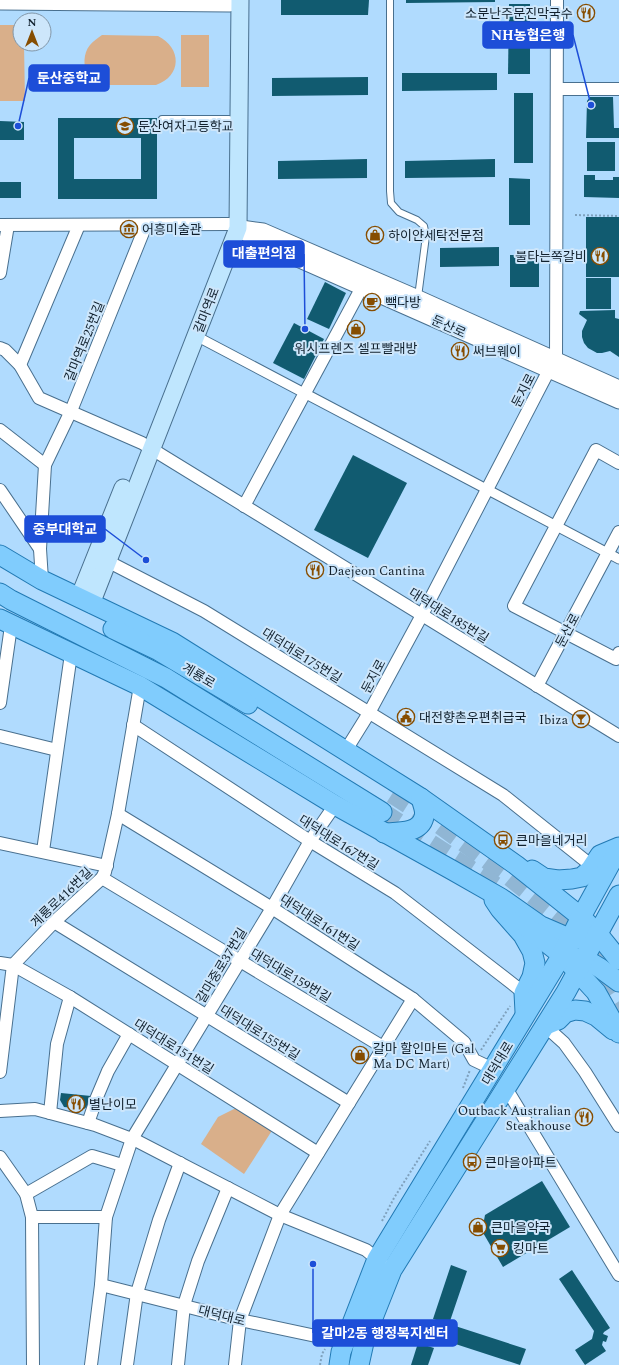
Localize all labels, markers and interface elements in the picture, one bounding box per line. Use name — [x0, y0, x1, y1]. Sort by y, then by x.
restaurant icon: 소문난주문진막국수 — [576, 3, 596, 23]
place label: 소문난주문진막국수 — [465, 4, 573, 24]
north arrow — [12, 12, 52, 52]
text: N — [28, 14, 37, 31]
callout: NH농협은행 — [483, 22, 573, 48]
text: NH농협은행 — [491, 25, 565, 46]
callout: 둔산중학교 — [29, 65, 109, 91]
text: 둔산중학교 — [37, 68, 101, 89]
school or university icon: 둔산여자고등학교 — [115, 116, 135, 136]
place label: 둔산여자고등학교 — [138, 117, 234, 137]
museum icon: 어흥미술관 — [119, 219, 139, 239]
place label: 어흥미술관 — [142, 220, 202, 240]
shop icon: 하이얀세탁전문점 — [365, 225, 385, 245]
place label: 하이얀세탁전문점 — [388, 226, 484, 246]
callout: 대출편의점 — [224, 241, 304, 267]
text: 대출편의점 — [232, 243, 296, 264]
restaurant icon: 불타는쪽갈비 — [590, 246, 610, 266]
place label: 불타는쪽갈비 — [515, 247, 587, 267]
street label: 갈마역로 — [189, 284, 225, 336]
cafe icon: 빽다방 — [362, 292, 382, 312]
place label: 빽다방 — [385, 293, 421, 313]
street label: 갈마역로25번길 — [60, 298, 110, 384]
street label: 둔산로 — [428, 310, 469, 343]
shop icon: 워시프렌즈 셀프빨래방 — [346, 319, 366, 339]
place label: 워시프렌즈 셀프빨래방 — [295, 339, 417, 359]
restaurant icon: 써브웨이 — [450, 341, 470, 361]
place label: 써브웨이 — [473, 342, 521, 362]
street label: 둔지로 — [507, 370, 541, 411]
callout: 중부대학교 — [25, 516, 105, 542]
text: 중부대학교 — [33, 519, 97, 540]
restaurant icon: Daejeon Cantina — [305, 560, 325, 580]
place label: Daejeon Cantina — [328, 561, 425, 581]
street label: 대덕대로185번길 — [404, 583, 492, 649]
street label: 둔산로 — [551, 610, 585, 651]
street label: 대덕대로175번길 — [257, 623, 345, 689]
street label: 둔지로 — [357, 656, 391, 697]
street label: 계룡로 — [178, 658, 219, 694]
public building icon: 대전향촌우편취급국 — [396, 707, 416, 727]
place label: 대전향촌우편취급국 — [419, 708, 527, 728]
bar icon: Ibiza — [571, 709, 591, 729]
place label: Ibiza — [539, 710, 569, 730]
street label: 대덕대로167번길 — [294, 810, 382, 876]
bus stop icon: 큰마을네거리 — [493, 830, 513, 850]
place label: 큰마을네거리 — [516, 831, 588, 851]
street label: 계룡로416번길 — [26, 863, 97, 932]
street label: 대덕대로161번길 — [276, 890, 363, 956]
street label: 갈마중로37번길 — [191, 924, 252, 1007]
street label: 대덕대로159번길 — [246, 944, 335, 1008]
street label: 대덕대로155번길 — [215, 1000, 303, 1066]
street label: 대덕대로151번길 — [129, 1014, 217, 1080]
street label: 대덕대로 — [477, 1038, 519, 1089]
place label: 갈마 할인마트 (Gal Ma DC Mart) — [373, 1039, 475, 1074]
shop icon: 갈마 할인마트 (Gal Ma DC Mart) — [350, 1045, 370, 1065]
restaurant icon: 별난이모 — [66, 1094, 86, 1114]
place label: 별난이모 — [89, 1095, 137, 1115]
place label: Outback Australian Steakhouse — [458, 1101, 571, 1136]
restaurant icon: Outback Australian Steakhouse — [574, 1107, 594, 1127]
bus stop icon: 큰마을아파트 — [462, 1152, 482, 1172]
place label: 큰마을아파트 — [485, 1153, 557, 1173]
shop icon: 큰마을약국 — [468, 1217, 488, 1237]
place label: 큰마을약국 — [491, 1218, 551, 1238]
supermarket icon: 킹마트 — [490, 1238, 510, 1258]
place label: 킹마트 — [513, 1239, 549, 1259]
street label: 대덕대로 — [196, 1300, 247, 1331]
callout: 갈마2동 행정복지센터 — [313, 1320, 457, 1346]
text: 갈마2동 행정복지센터 — [321, 1323, 449, 1344]

